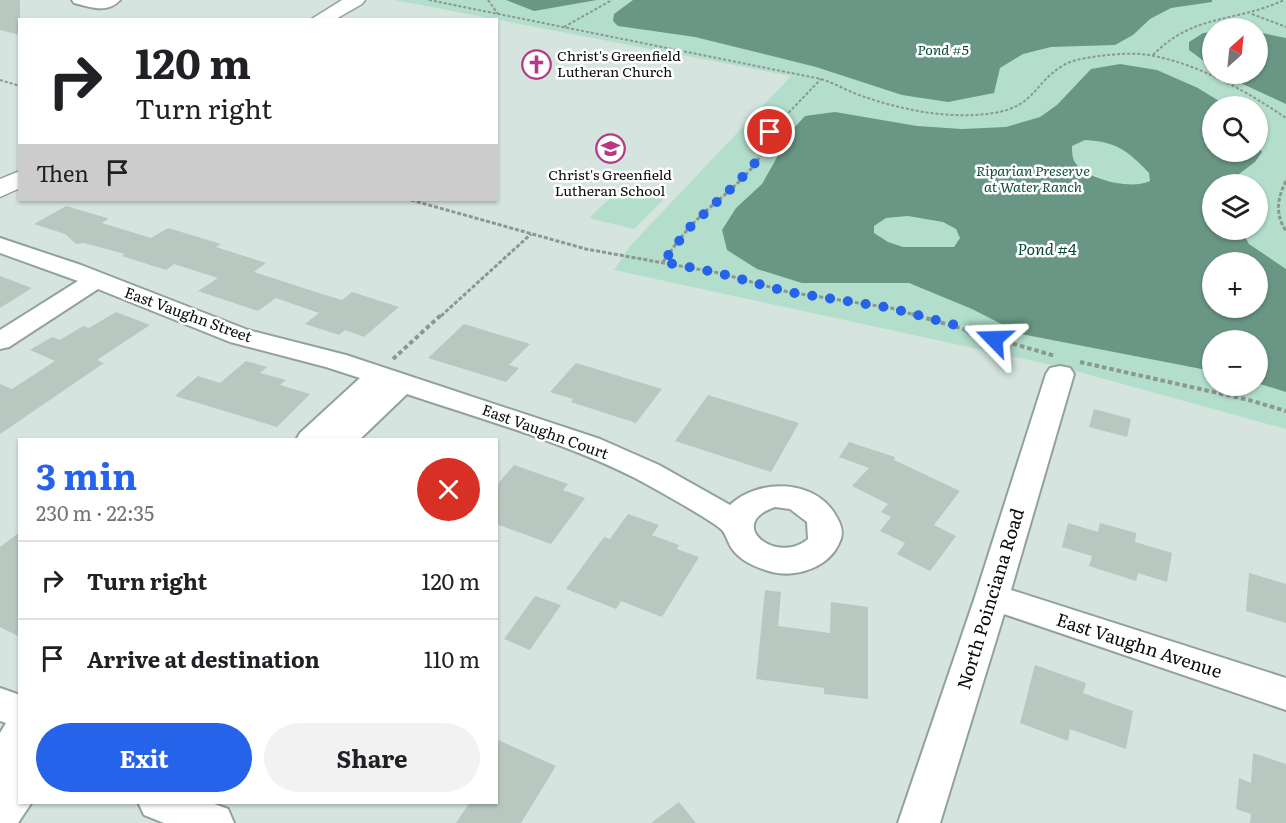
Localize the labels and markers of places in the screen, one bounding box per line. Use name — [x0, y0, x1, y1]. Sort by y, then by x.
place label: Christ's Greenfield Lutheran Church — [557, 45, 681, 81]
church icon: Christ's Greenfield Lutheran Church — [520, 48, 552, 80]
pin — [744, 106, 795, 157]
school or university icon: Christ's Greenfield Lutheran School — [594, 132, 626, 164]
place label: Christ's Greenfield Lutheran School — [548, 164, 672, 200]

